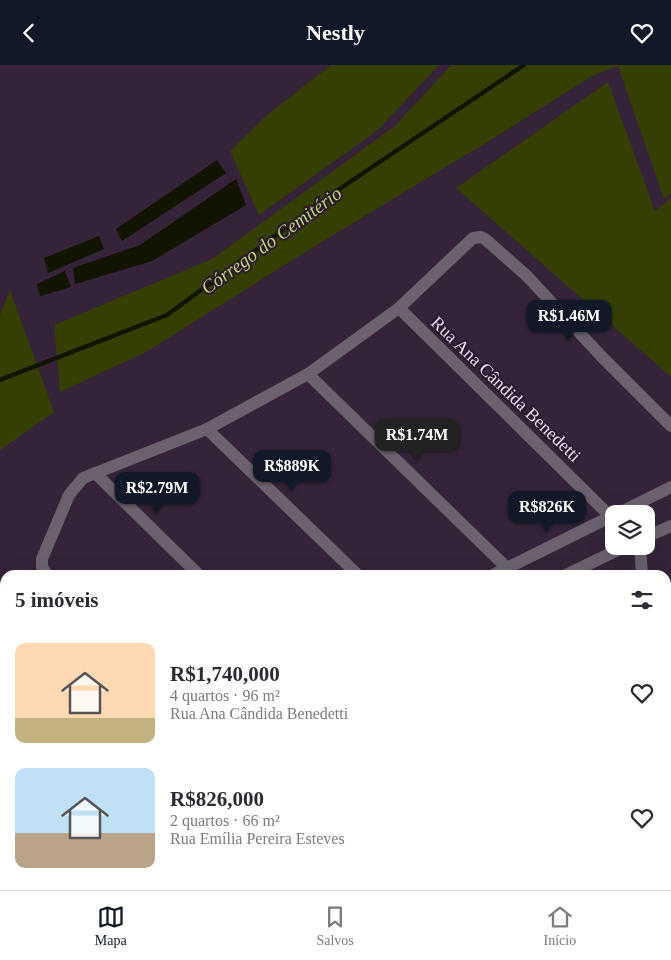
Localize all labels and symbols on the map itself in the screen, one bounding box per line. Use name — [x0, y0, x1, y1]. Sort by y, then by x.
water label: Córrego do Cemitério — [197, 182, 345, 298]
pin: R$1.46M — [523, 299, 615, 342]
street label: Rua Ana Cândida Benedetti — [427, 312, 585, 466]
pin: R$1.74M — [371, 419, 463, 461]
pin: R$889K — [251, 449, 333, 492]
pin: R$2.79M — [111, 471, 203, 514]
pin: R$826K — [506, 491, 588, 533]

